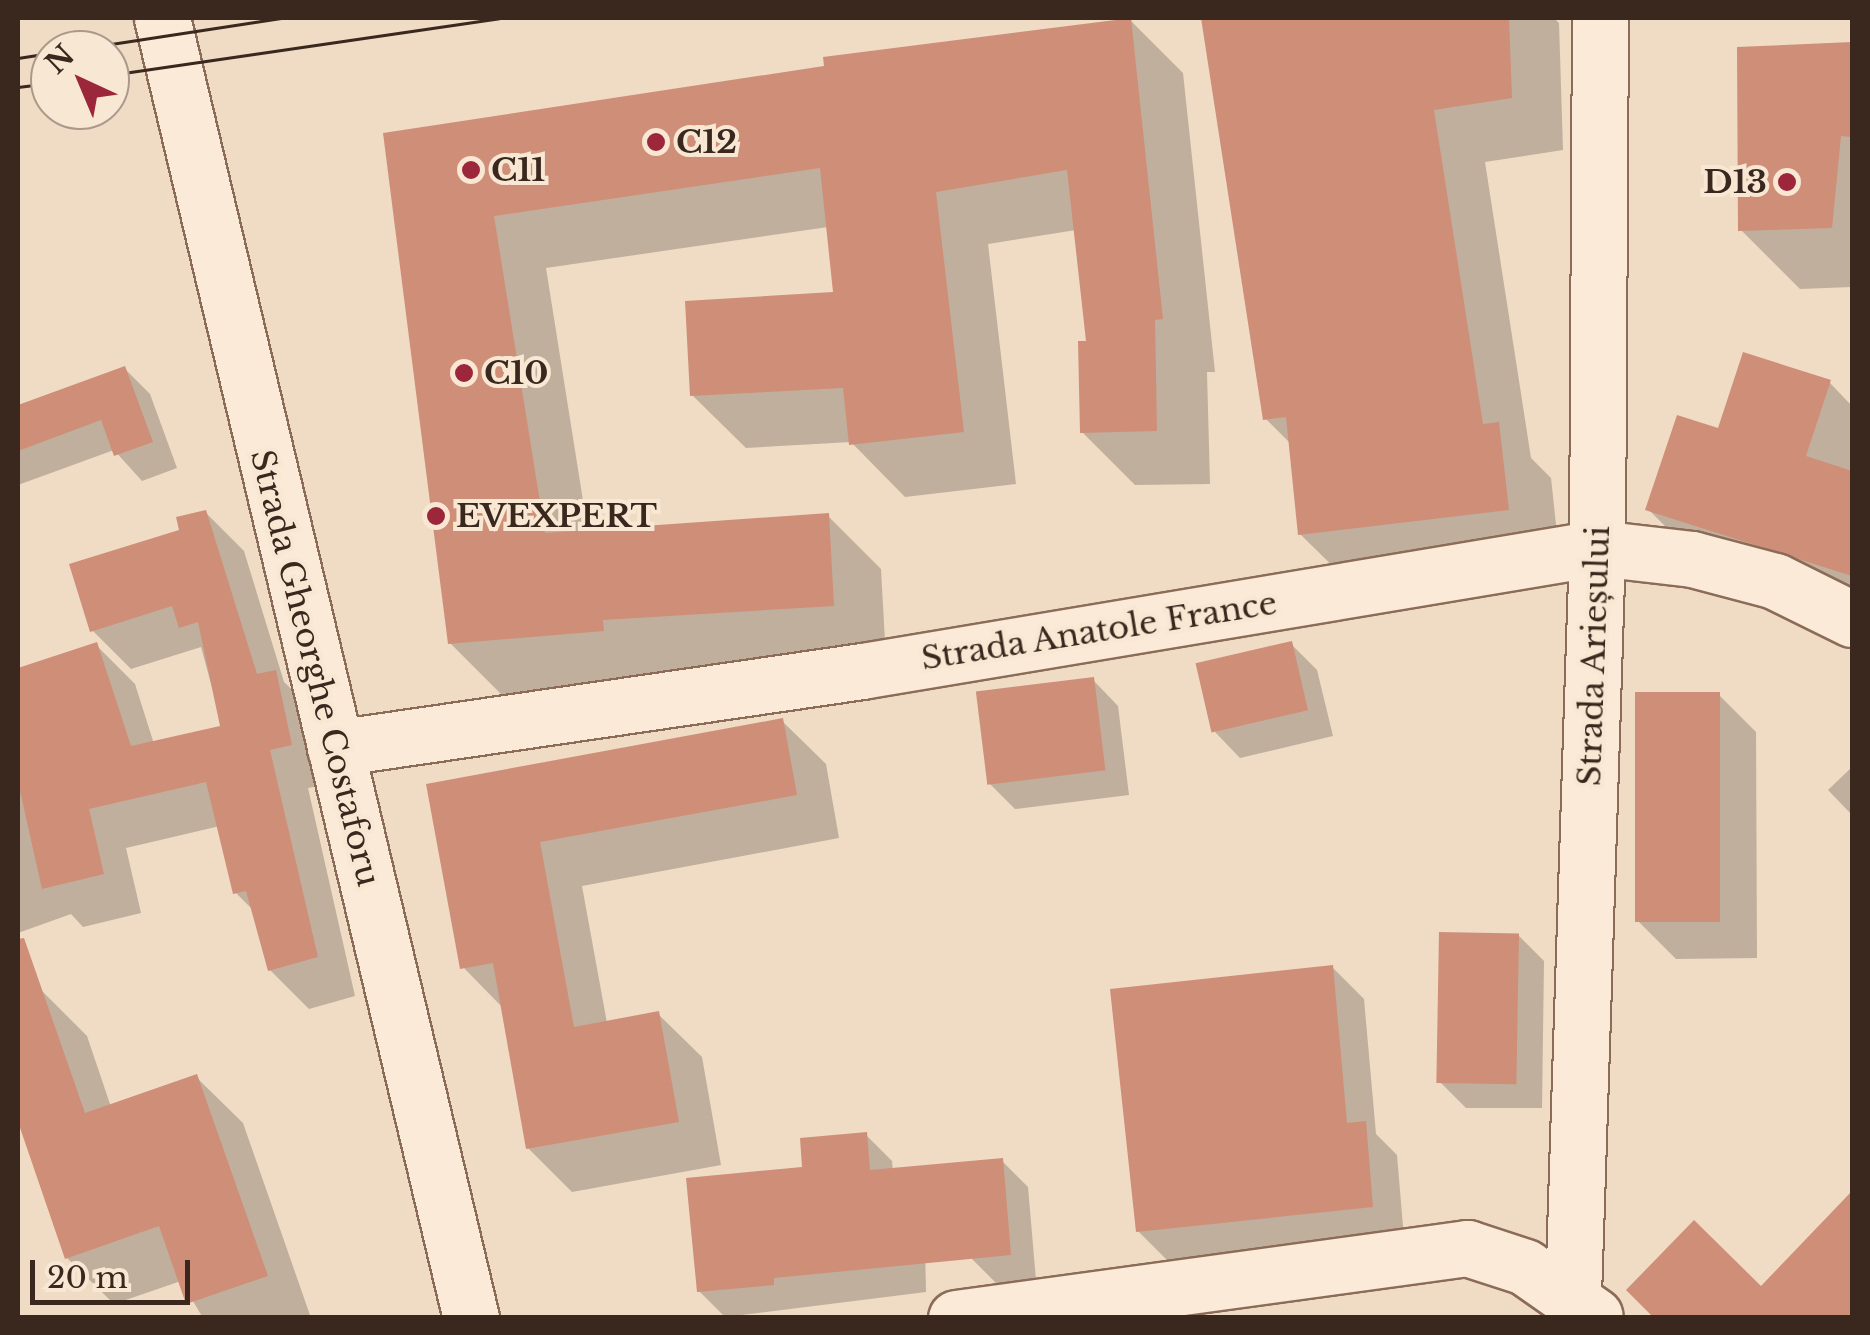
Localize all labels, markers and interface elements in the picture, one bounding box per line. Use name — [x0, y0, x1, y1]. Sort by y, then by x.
north arrow — [30, 30, 130, 130]
text: N — [39, 38, 82, 81]
place label: C12 — [676, 123, 737, 161]
marker: C12 — [645, 131, 667, 153]
place label: C11 — [491, 151, 545, 189]
marker: C11 — [460, 159, 482, 181]
place label: D13 — [1703, 163, 1767, 201]
marker: D13 — [1776, 171, 1798, 193]
place label: C10 — [484, 354, 548, 392]
marker: C10 — [453, 362, 475, 384]
street label: Strada Gheorghe Costaforu — [242, 446, 388, 890]
place label: EVEXPERT — [456, 497, 657, 535]
marker: EVEXPERT — [425, 505, 447, 527]
street label: Strada Arieșului — [1570, 524, 1618, 788]
street label: Strada Anatole France — [918, 584, 1280, 678]
scale bar — [35, 1240, 195, 1302]
text: 20 m — [47, 1259, 128, 1296]

